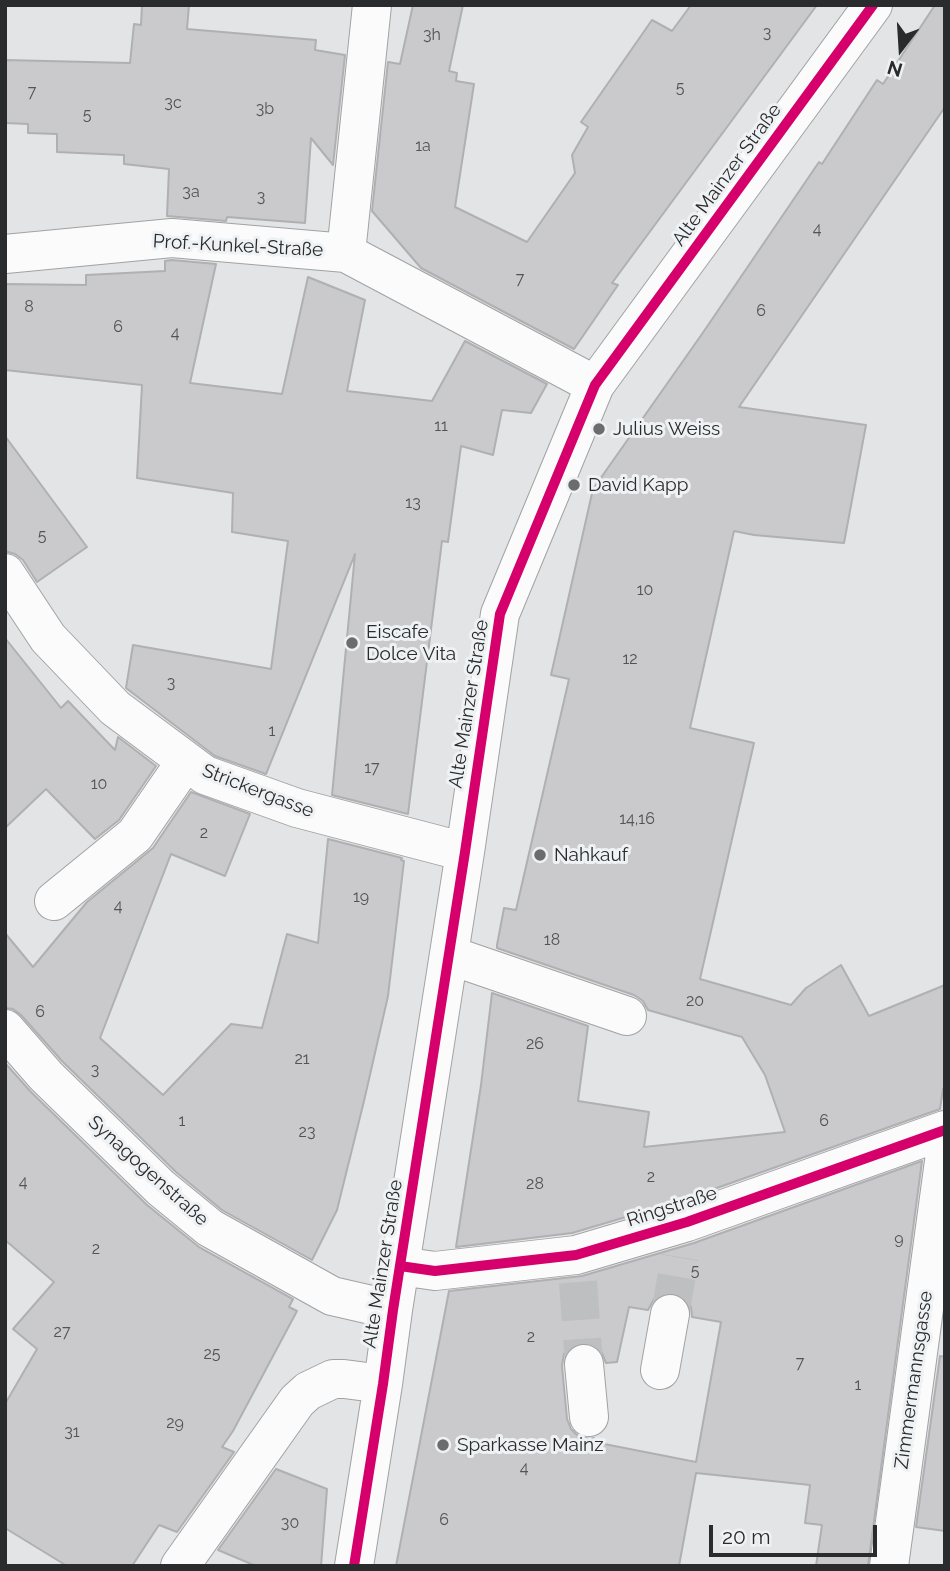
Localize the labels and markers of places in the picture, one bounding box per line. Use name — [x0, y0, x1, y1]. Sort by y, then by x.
place label: Julius Weiss — [613, 418, 720, 440]
marker: Julius Weiss — [591, 421, 607, 437]
place label: David Kapp — [588, 474, 689, 496]
marker: David Kapp — [566, 477, 582, 493]
place label: Eiscafe Dolce Vita — [366, 621, 456, 665]
marker: Eiscafe Dolce Vita — [344, 635, 360, 651]
place label: Nahkauf — [554, 844, 628, 866]
marker: Nahkauf — [532, 847, 548, 863]
place label: Sparkasse Mainz — [457, 1434, 604, 1456]
marker: Sparkasse Mainz — [435, 1437, 451, 1453]

